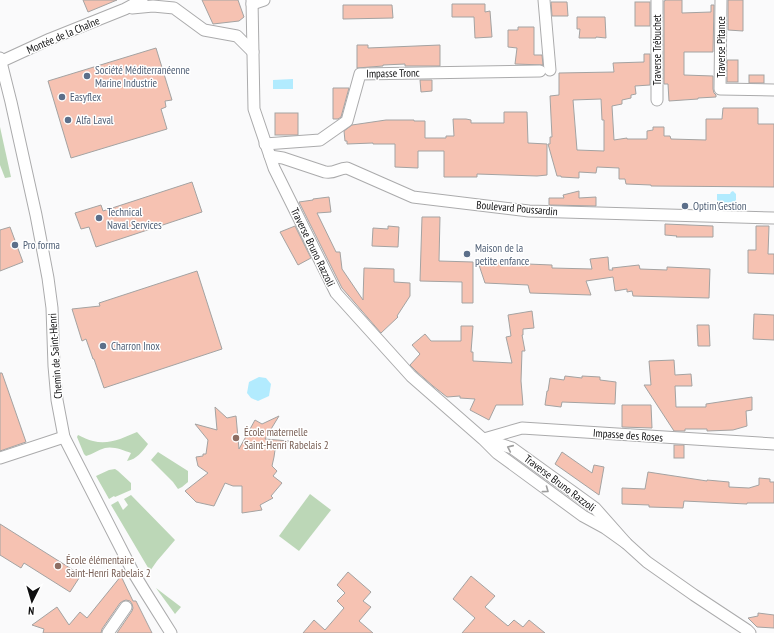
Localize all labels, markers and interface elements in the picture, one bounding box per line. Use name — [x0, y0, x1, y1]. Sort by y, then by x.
street label: Montée de la Chaîne — [24, 13, 102, 57]
street label: Traverse Trébuchet — [650, 15, 664, 85]
street label: Traverse Pitance — [714, 16, 728, 78]
place label: Société Méditerranéenne Marine Industrie — [95, 63, 190, 90]
street label: Impasse Tronc — [366, 66, 420, 80]
marker: Société Méditerranéenne Marine Industrie — [82, 71, 92, 81]
place label: Easyflex — [70, 90, 101, 104]
marker: Easyflex — [57, 92, 67, 102]
place label: Alfa Laval — [76, 113, 114, 127]
marker: Alfa Laval — [63, 115, 73, 125]
street label: Boulevard Poussardin — [476, 197, 558, 219]
place label: Optim'Gestion — [693, 199, 747, 213]
marker: Optim'Gestion — [680, 201, 690, 211]
place label: Technical Naval Services — [107, 205, 162, 232]
street label: Traverse Bruno Razzoli — [288, 205, 338, 289]
marker: Technical Naval Services — [94, 213, 104, 223]
place label: Pro forma — [23, 238, 60, 252]
marker: Pro forma — [10, 240, 20, 250]
place label: Maison de la petite enfance — [475, 241, 530, 268]
marker: Maison de la petite enfance — [462, 249, 472, 259]
street label: Chemin de Saint-Henri — [45, 313, 65, 399]
place label: Charron Inox — [111, 339, 160, 353]
marker: Charron Inox — [98, 341, 108, 351]
place label: École maternelle Saint-Henri Rabelais 2 — [244, 425, 329, 452]
street label: Impasse des Roses — [593, 426, 664, 444]
marker: École maternelle Saint-Henri Rabelais 2 — [231, 433, 241, 443]
one-way arrow — [507, 445, 514, 453]
street label: Traverse Bruno Razzoli — [521, 452, 599, 514]
one-way arrow — [542, 485, 549, 492]
place label: École élémentaire Saint-Henri Rabelais 2 — [66, 553, 151, 580]
marker: École élémentaire Saint-Henri Rabelais 2 — [53, 561, 63, 571]
north arrow — [12, 581, 52, 621]
text: N — [28, 604, 35, 618]

